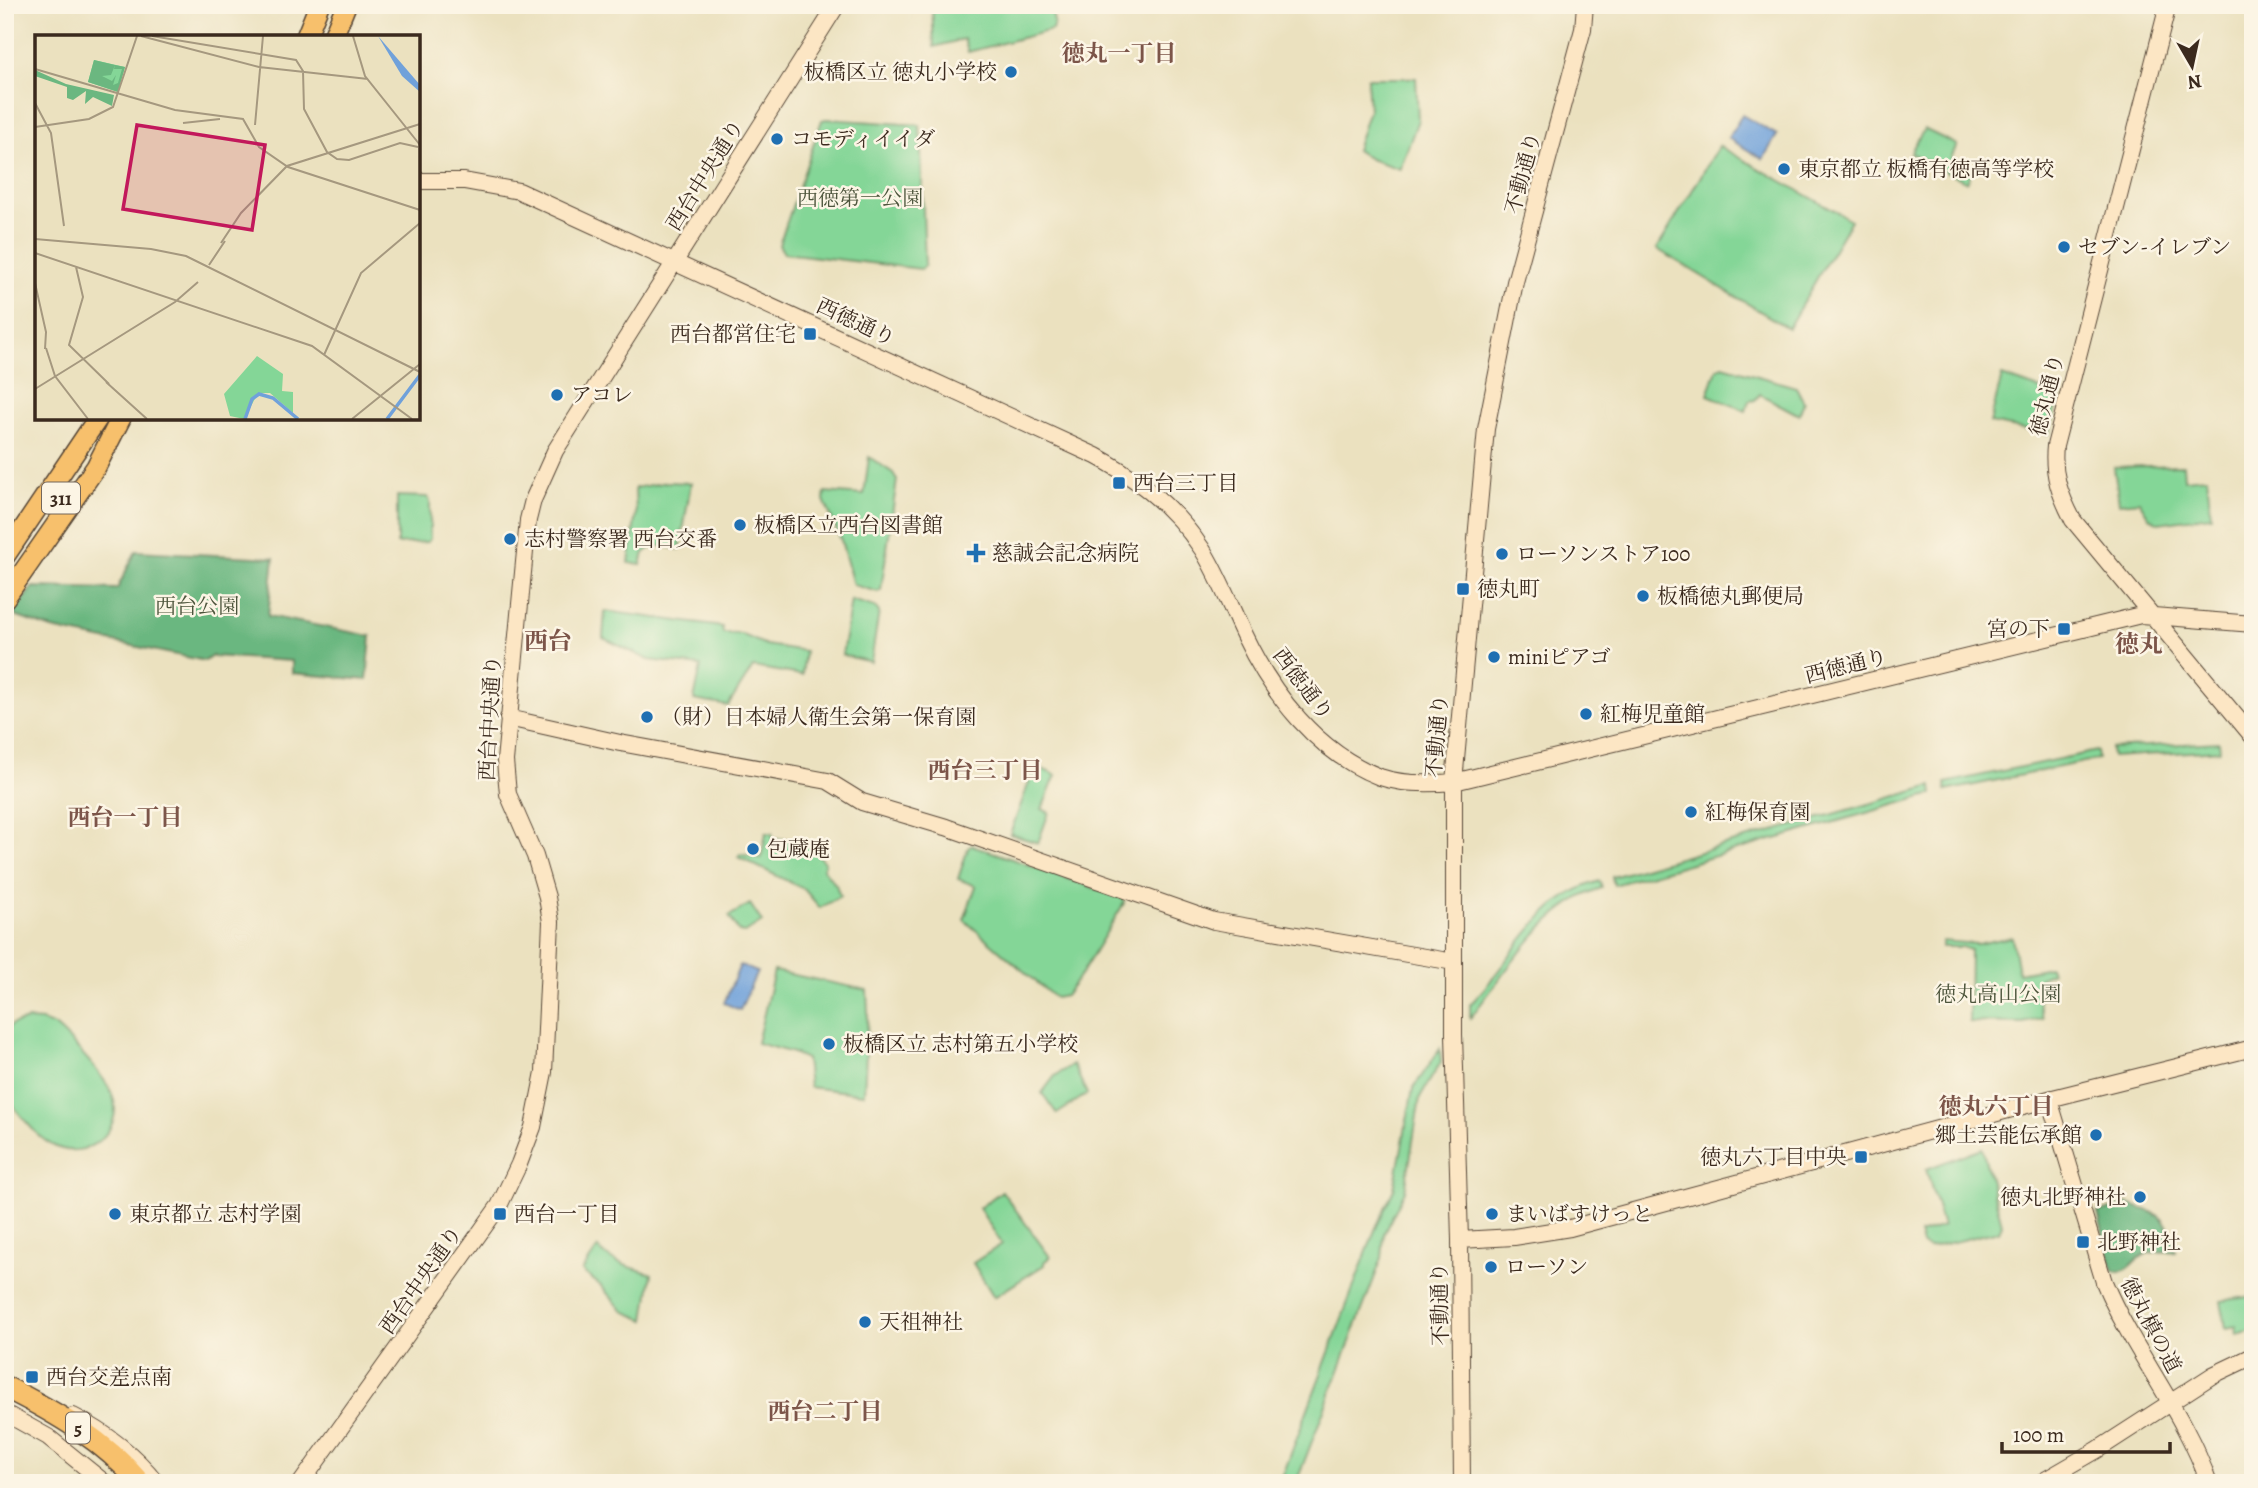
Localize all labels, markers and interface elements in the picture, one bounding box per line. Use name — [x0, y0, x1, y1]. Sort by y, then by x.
north arrow — [2156, 32, 2226, 102]
inset map — [35, 35, 420, 420]
district label: 徳丸一丁目 — [1062, 38, 1177, 69]
place label: 板橋区立 徳丸小学校 — [804, 58, 997, 86]
marker: 板橋区立 徳丸小学校 — [1003, 64, 1019, 80]
text: N — [2185, 68, 2203, 96]
street label: 西台中央通り — [660, 114, 750, 236]
place label: コモディイイダ — [791, 125, 935, 153]
street label: 不動通り — [1499, 129, 1547, 217]
marker: コモディイイダ — [769, 131, 785, 147]
place label: 東京都立 板橋有徳高等学校 — [1798, 155, 2054, 183]
marker: 東京都立 板橋有徳高等学校 — [1776, 161, 1792, 177]
park label: 西徳第一公園 — [797, 184, 923, 212]
place label: セブン-イレブン — [2078, 233, 2231, 261]
marker: セブン-イレブン — [2056, 239, 2072, 255]
street label: 西徳通り — [812, 292, 900, 352]
place label: 西台都営住宅 — [670, 320, 796, 348]
marker: 西台都営住宅 — [802, 326, 818, 342]
street label: 徳丸通り — [2023, 351, 2071, 439]
place label: アコレ — [571, 381, 633, 409]
marker: アコレ — [549, 387, 565, 403]
place label: 西台三丁目 — [1133, 469, 1238, 497]
marker: 西台三丁目 — [1111, 475, 1127, 491]
road number: 311 — [42, 482, 80, 513]
place label: 板橋区立西台図書館 — [754, 511, 943, 539]
marker: 板橋区立西台図書館 — [732, 517, 748, 533]
place label: 志村警察署 西台交番 — [524, 525, 717, 553]
marker: 志村警察署 西台交番 — [502, 531, 518, 547]
place label: 慈誠会記念病院 — [992, 539, 1139, 567]
place label: ローソンストア100 — [1516, 540, 1690, 568]
marker: 慈誠会記念病院 — [966, 543, 986, 563]
marker: ローソンストア100 — [1494, 546, 1510, 562]
place label: 徳丸町 — [1477, 575, 1540, 603]
marker: 徳丸町 — [1455, 581, 1471, 597]
place label: 板橋徳丸郵便局 — [1657, 582, 1804, 610]
marker: 板橋徳丸郵便局 — [1635, 588, 1651, 604]
park label: 西台公園 — [155, 592, 239, 620]
place label: 宮の下 — [1987, 615, 2050, 643]
marker: 宮の下 — [2056, 621, 2072, 637]
district label: 西台 — [524, 625, 572, 657]
district label: 徳丸 — [2115, 628, 2163, 660]
street label: 西徳通り — [1267, 642, 1339, 726]
street label: 西徳通り — [1802, 642, 1890, 690]
place label: miniピアゴ — [1508, 643, 1611, 671]
marker: miniピアゴ — [1486, 649, 1502, 665]
street label: 西台中央通り — [473, 654, 507, 782]
street label: 不動通り — [1419, 693, 1455, 779]
place label: 紅梅児童館 — [1600, 700, 1705, 728]
place label: （財）日本婦人衛生会第一保育園 — [661, 703, 976, 731]
marker: 紅梅児童館 — [1578, 706, 1594, 722]
marker: （財）日本婦人衛生会第一保育園 — [639, 709, 655, 725]
district label: 西台三丁目 — [928, 755, 1043, 786]
place label: 紅梅保育園 — [1705, 798, 1810, 826]
district label: 西台一丁目 — [68, 802, 183, 833]
marker: 紅梅保育園 — [1683, 804, 1699, 820]
place label: 包蔵庵 — [767, 835, 830, 863]
marker: 包蔵庵 — [745, 841, 761, 857]
park label: 徳丸高山公園 — [1935, 980, 2061, 1008]
place label: 板橋区立 志村第五小学校 — [843, 1030, 1078, 1058]
marker: 板橋区立 志村第五小学校 — [821, 1036, 837, 1052]
district label: 徳丸六丁目 — [1939, 1091, 2054, 1122]
place label: 郷土芸能伝承館 — [1935, 1121, 2082, 1149]
marker: 郷土芸能伝承館 — [2088, 1127, 2104, 1143]
place label: 徳丸六丁目中央 — [1700, 1143, 1847, 1171]
marker: 徳丸六丁目中央 — [1853, 1149, 1869, 1165]
place label: 徳丸北野神社 — [2000, 1183, 2126, 1211]
marker: 徳丸北野神社 — [2132, 1189, 2148, 1205]
place label: 東京都立 志村学園 — [129, 1200, 301, 1228]
place label: 西台一丁目 — [514, 1200, 619, 1228]
place label: まいばすけっと — [1506, 1200, 1653, 1228]
marker: 東京都立 志村学園 — [107, 1206, 123, 1222]
marker: 西台一丁目 — [492, 1206, 508, 1222]
marker: まいばすけっと — [1484, 1206, 1500, 1222]
street label: 西台中央通り — [373, 1220, 469, 1340]
place label: 北野神社 — [2097, 1228, 2181, 1256]
marker: 北野神社 — [2075, 1234, 2091, 1250]
place label: ローソン — [1505, 1253, 1588, 1281]
marker: ローソン — [1483, 1259, 1499, 1275]
street label: 不動通り — [1425, 1262, 1455, 1346]
street label: 徳丸槙の道 — [2114, 1272, 2188, 1378]
place label: 天祖神社 — [879, 1308, 963, 1336]
marker: 天祖神社 — [857, 1314, 873, 1330]
place label: 西台交差点南 — [46, 1363, 172, 1391]
marker: 西台交差点南 — [24, 1369, 40, 1385]
district label: 西台二丁目 — [768, 1396, 883, 1427]
scale bar — [2002, 1411, 2170, 1455]
road number: 5 — [66, 1412, 90, 1444]
text: 100 m — [2013, 1421, 2064, 1449]

